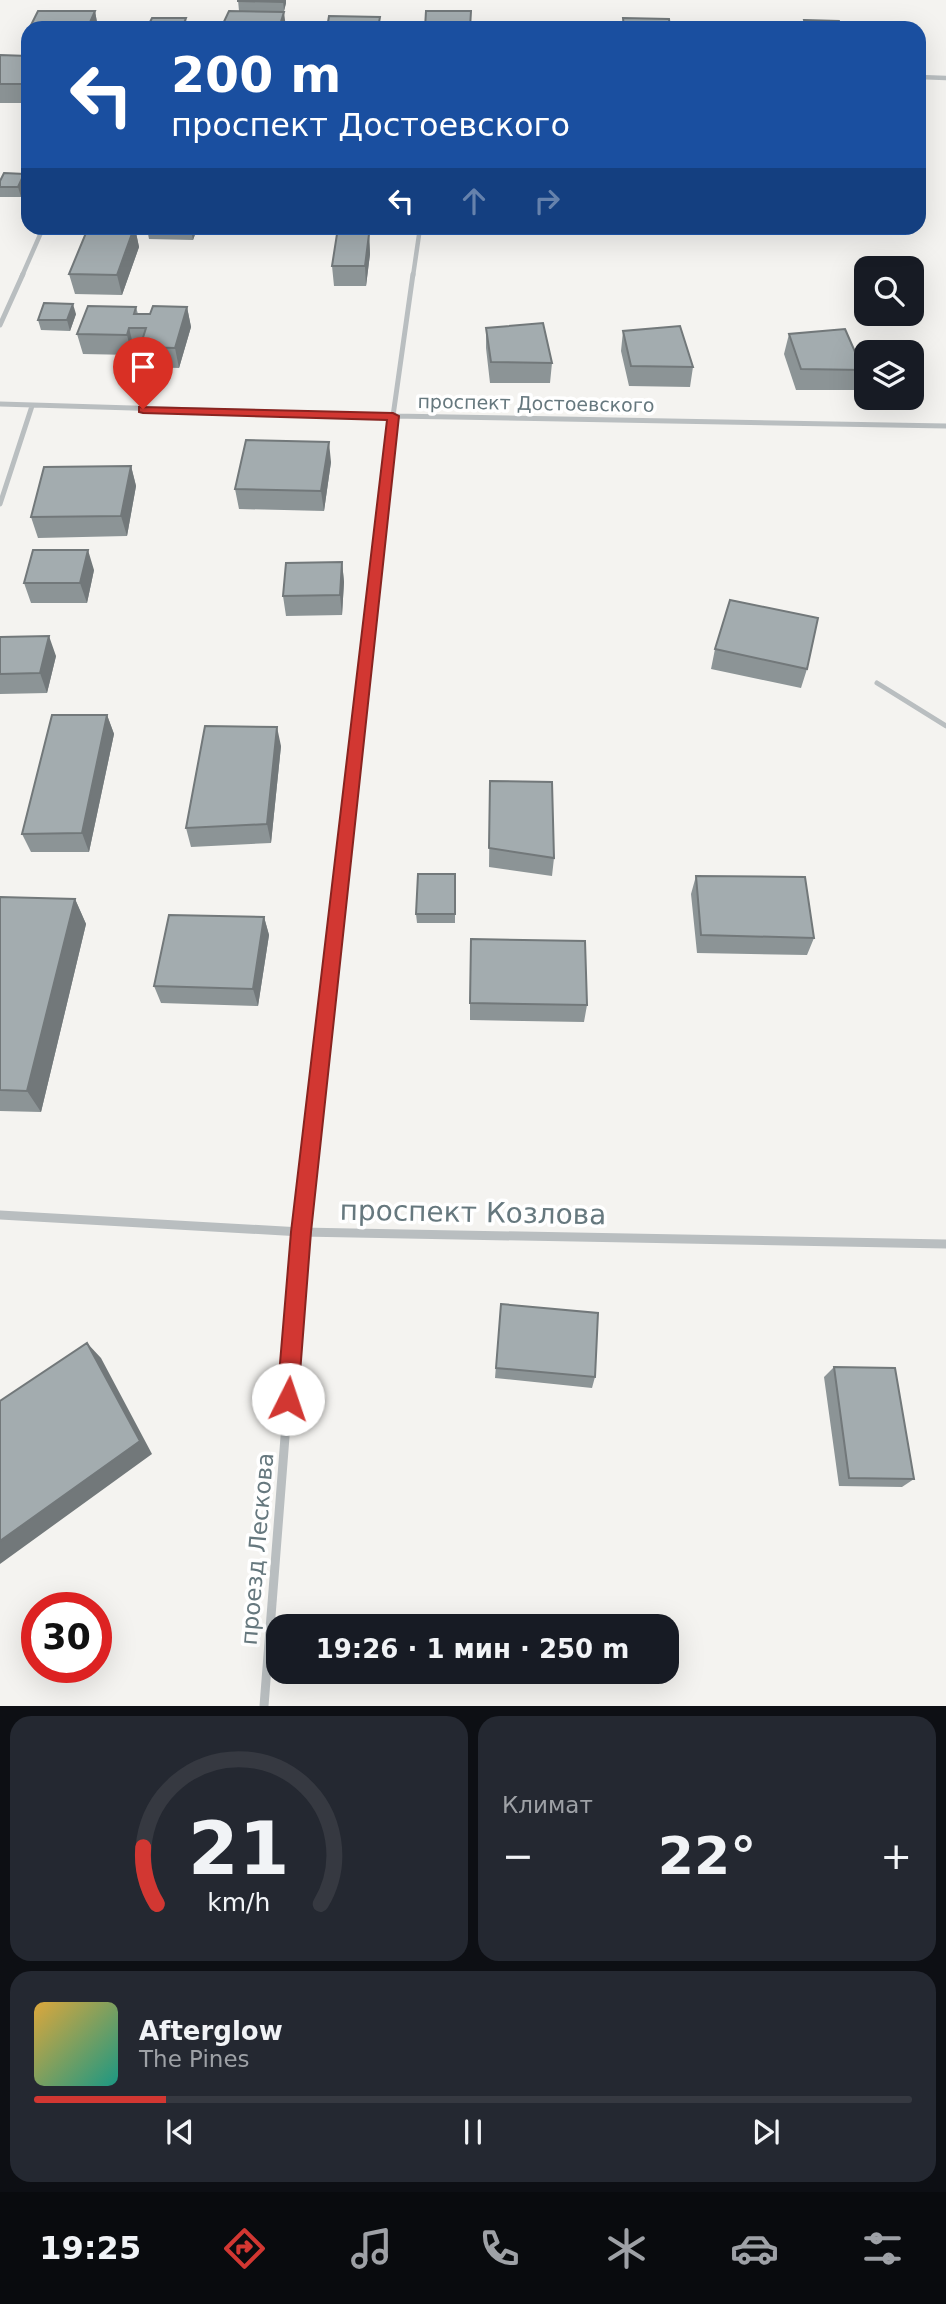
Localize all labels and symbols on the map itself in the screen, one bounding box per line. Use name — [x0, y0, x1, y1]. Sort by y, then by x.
pin — [113, 337, 173, 409]
street label: проспект Достоевского — [417, 390, 655, 416]
street label: проспект Козлова — [339, 1194, 607, 1231]
position arrow — [251, 1362, 325, 1436]
street label: проезд Лескова — [236, 1452, 278, 1646]
speed limit sign: 30 — [21, 1592, 112, 1683]

